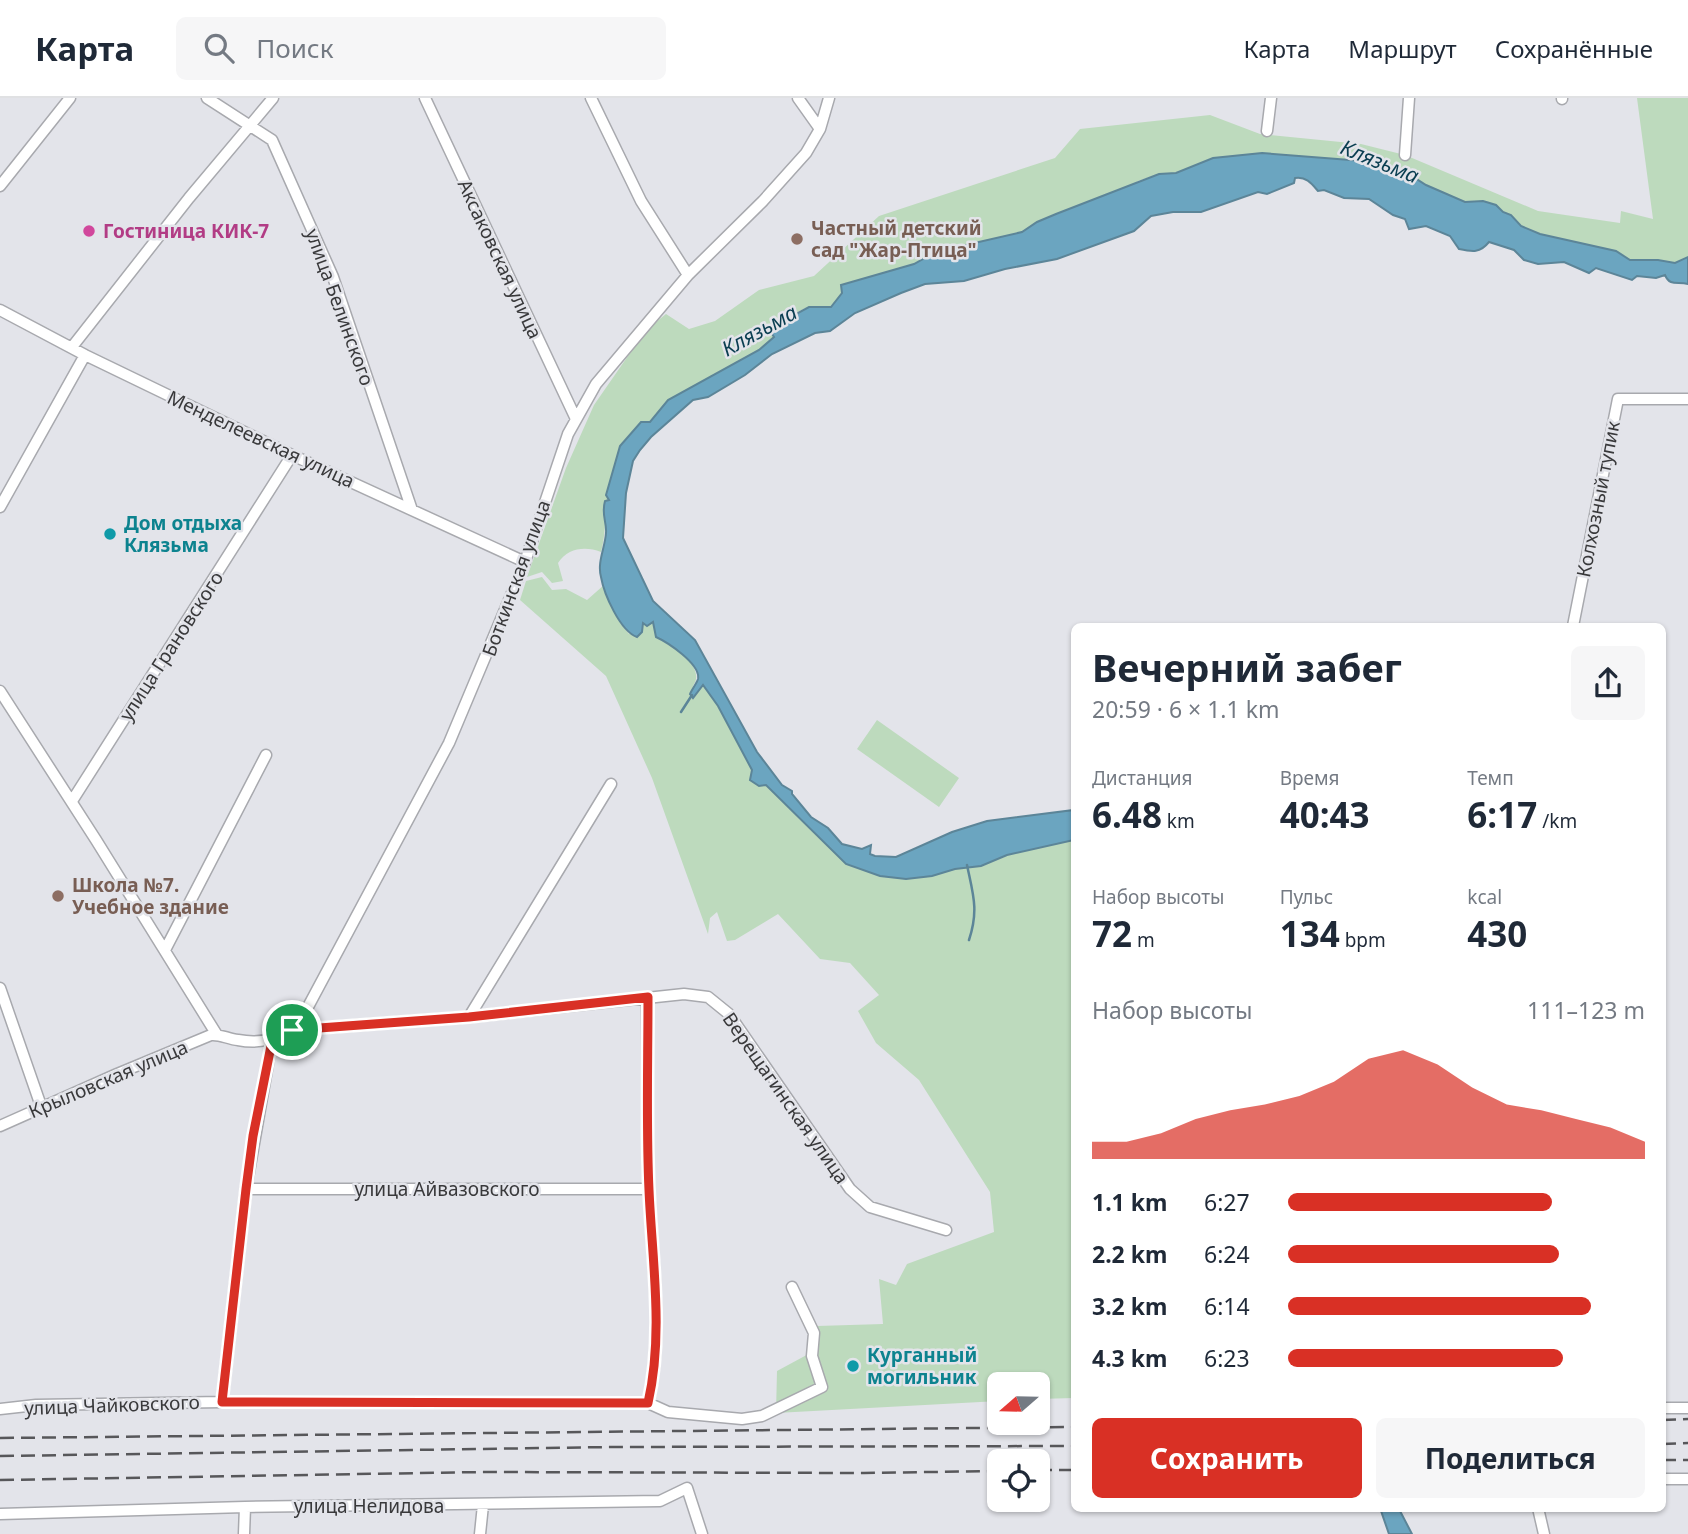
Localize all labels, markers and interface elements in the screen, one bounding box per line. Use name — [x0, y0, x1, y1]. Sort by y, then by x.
search box — [176, 17, 666, 80]
text: Карта — [35, 26, 134, 71]
icon: search — [200, 29, 238, 67]
text: Поиск — [256, 30, 333, 66]
text: Карта — [1243, 32, 1310, 65]
text: Маршрут — [1348, 32, 1457, 65]
text: Сохранённые — [1495, 32, 1653, 65]
water label: Клязьма — [1337, 133, 1423, 189]
street label: Аксаковская улица — [452, 175, 548, 343]
place label: Частный детский сад "Жар-Птица" — [811, 215, 982, 263]
place label: Гостиница КИК-7 — [103, 218, 269, 244]
marker: Гостиница КИК-7 — [81, 223, 97, 239]
street label: улица Белинского — [300, 225, 380, 389]
marker: Частный детский сад "Жар-Птица" — [789, 231, 805, 247]
water label: Клязьма — [716, 298, 802, 362]
street label: Менделеевская улица — [163, 384, 359, 494]
street label: Колхозный тупик — [1570, 419, 1626, 579]
street label: Боткинская улица — [476, 496, 556, 660]
place label: Дом отдыха Клязьма — [124, 510, 242, 558]
marker: Дом отдыха Клязьма — [102, 526, 118, 542]
street label: улица Грановского — [113, 566, 229, 726]
text: Вечерний забег — [1092, 641, 1402, 693]
button: share — [1571, 646, 1645, 720]
text: 20:59 · 6 × 1.1 km — [1092, 693, 1279, 725]
text: Дистанция — [1092, 765, 1192, 791]
text: Время — [1280, 765, 1340, 791]
text: Темп — [1467, 765, 1514, 791]
text: 6.48 — [1092, 791, 1162, 838]
text: 40:43 — [1280, 791, 1370, 838]
text: 6:17 — [1467, 791, 1537, 838]
text: km — [1162, 808, 1195, 834]
text: /km — [1537, 808, 1577, 834]
place label: Школа №7. Учебное здание — [72, 872, 229, 920]
text: Набор высоты — [1092, 884, 1224, 910]
text: Пульс — [1280, 884, 1333, 910]
text: kcal — [1467, 884, 1502, 910]
marker: Школа №7. Учебное здание — [50, 888, 66, 904]
text: 72 — [1092, 910, 1132, 957]
text: 134 — [1280, 910, 1340, 957]
text: 430 — [1467, 910, 1527, 957]
text: m — [1132, 927, 1155, 953]
text: bpm — [1340, 927, 1386, 953]
text: Набор высоты — [1092, 994, 1252, 1026]
text: 111–123 m — [1527, 994, 1645, 1026]
pin — [262, 1000, 322, 1060]
street label: Верещагинская улица — [717, 1007, 855, 1189]
icon: arrive — [273, 1011, 311, 1049]
street label: Крыловская улица — [24, 1034, 192, 1124]
street label: улица Айвазовского — [354, 1176, 540, 1202]
text: 1.1 km — [1092, 1186, 1167, 1218]
text: 6:27 — [1204, 1186, 1250, 1218]
text: 2.2 km — [1092, 1238, 1167, 1270]
text: 6:24 — [1204, 1238, 1250, 1270]
text: 3.2 km — [1092, 1290, 1167, 1322]
text: 6:14 — [1204, 1290, 1250, 1322]
place label: Курганный могильник — [867, 1342, 977, 1390]
text: 4.3 km — [1092, 1342, 1167, 1374]
text: 6:23 — [1204, 1342, 1250, 1374]
marker: Курганный могильник — [845, 1358, 861, 1374]
north arrow — [987, 1372, 1050, 1435]
map controls — [987, 1372, 1050, 1512]
street label: улица Чайковского — [24, 1389, 200, 1421]
button: Сохранить — [1092, 1418, 1362, 1498]
button: Поделиться — [1376, 1418, 1645, 1498]
button: locate — [987, 1449, 1050, 1512]
street label: улица Нелидова — [294, 1493, 444, 1519]

